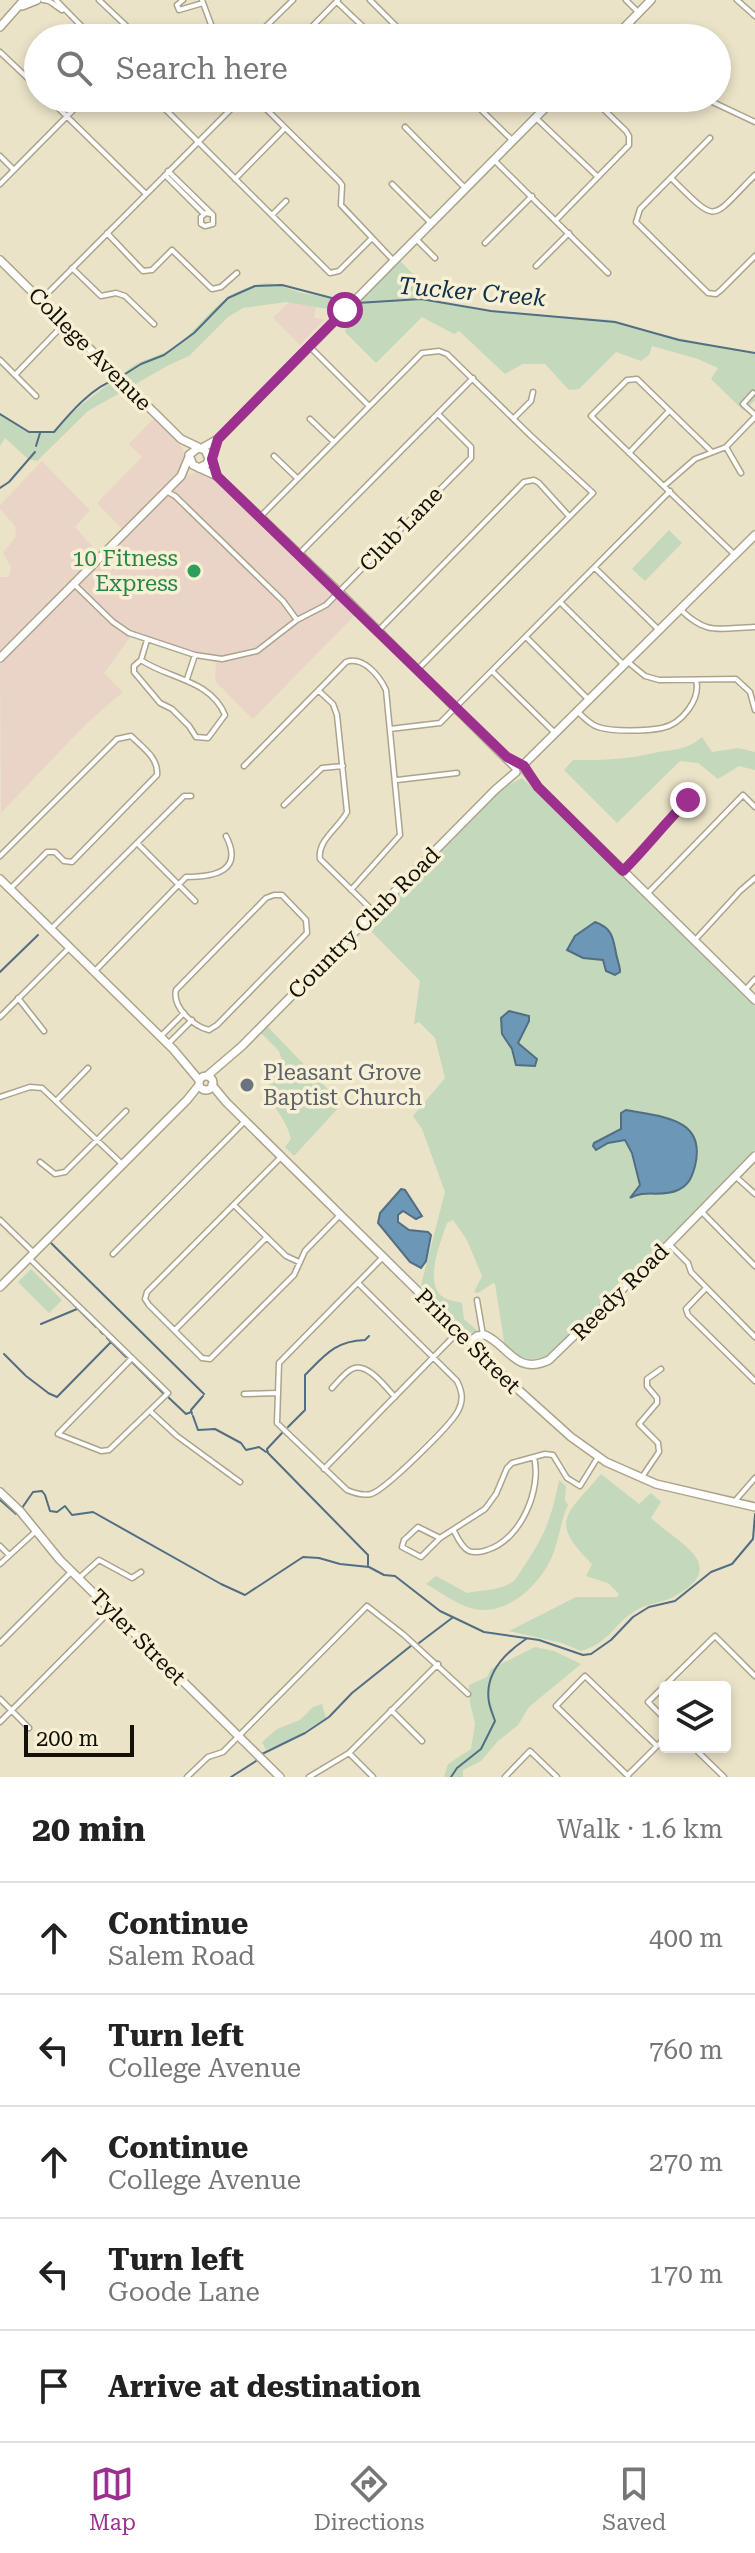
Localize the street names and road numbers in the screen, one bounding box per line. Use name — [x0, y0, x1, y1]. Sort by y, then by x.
street label: College Avenue — [23, 282, 157, 416]
street label: Club Lane — [354, 481, 448, 577]
street label: Country Club Road — [283, 842, 445, 1004]
street label: Reedy Road — [567, 1239, 673, 1345]
street label: Prince Street — [411, 1284, 525, 1398]
street label: Tyler Street — [85, 1584, 191, 1690]

